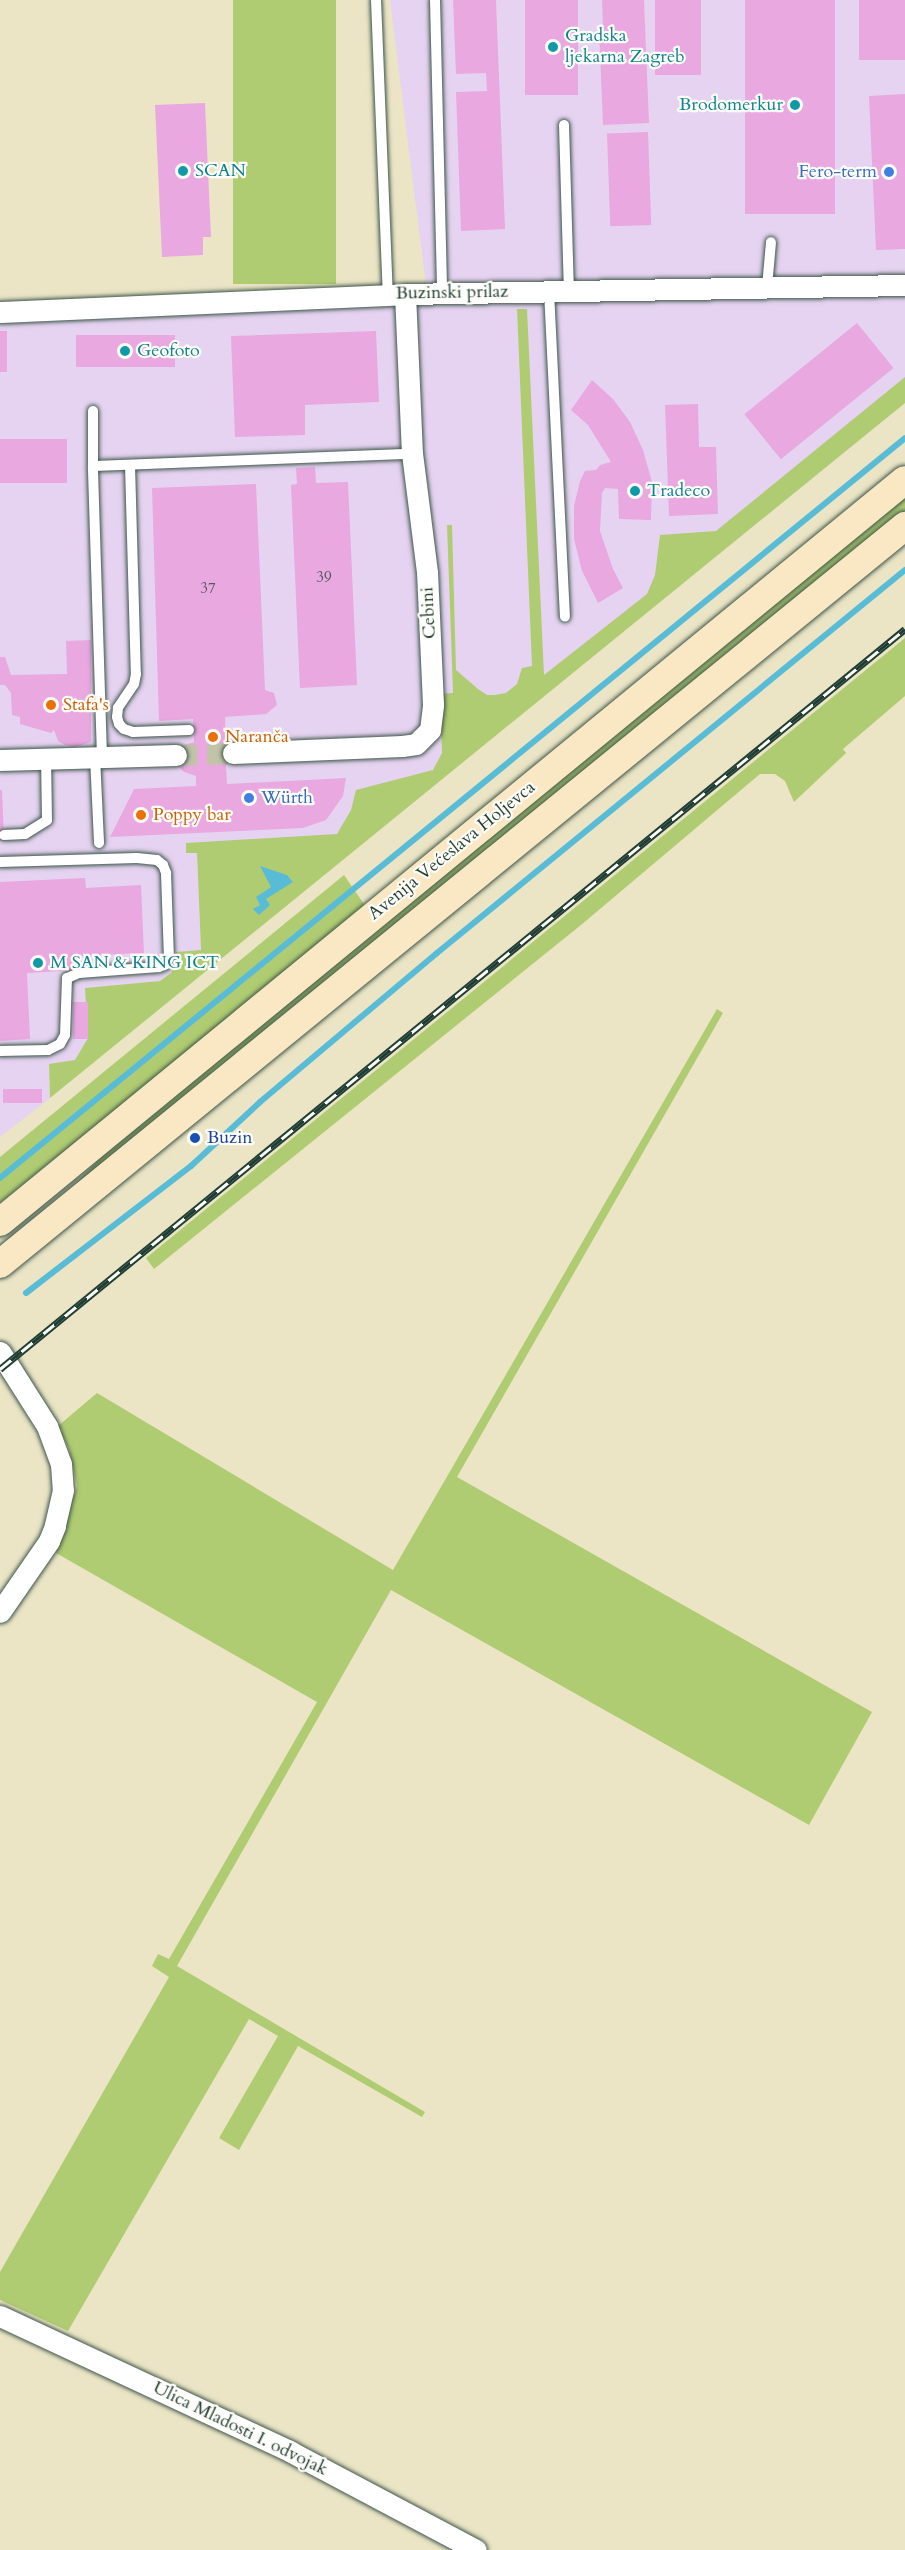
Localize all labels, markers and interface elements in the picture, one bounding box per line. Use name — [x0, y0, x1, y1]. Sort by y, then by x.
place label: Gradska ljekarna Zagreb — [565, 26, 685, 68]
marker: Gradska ljekarna Zagreb — [546, 40, 560, 54]
place label: Brodomerkur — [679, 94, 783, 116]
marker: Brodomerkur — [788, 98, 802, 112]
place label: SCAN — [195, 160, 246, 182]
place label: Fero-term — [799, 161, 877, 183]
marker: SCAN — [176, 164, 190, 178]
marker: Fero-term — [882, 165, 896, 179]
street label: Buzinski prilaz — [396, 281, 508, 305]
place label: Geofoto — [137, 340, 200, 362]
marker: Geofoto — [118, 344, 132, 358]
place label: Tradeco — [647, 480, 710, 502]
marker: Tradeco — [628, 484, 642, 498]
house number: 39 — [316, 569, 332, 587]
house number: 37 — [200, 580, 216, 598]
street label: Cebini — [417, 586, 441, 640]
place label: Stafa's — [63, 694, 109, 716]
marker: Stafa's — [44, 698, 58, 712]
place label: Naranča — [225, 726, 289, 748]
marker: Naranča — [206, 730, 220, 744]
street label: Avenija Većeslava Holjevca — [364, 777, 540, 925]
place label: Würth — [261, 787, 313, 809]
marker: Würth — [242, 791, 256, 805]
place label: Poppy bar — [153, 804, 231, 826]
marker: Poppy bar — [134, 808, 148, 822]
place label: M SAN & KING ICT — [50, 952, 219, 974]
marker: M SAN & KING ICT — [31, 956, 45, 970]
place label: Buzin — [207, 1127, 252, 1149]
marker: Buzin — [188, 1131, 202, 1145]
street label: Ulica Mladosti I. odvojak — [149, 2377, 331, 2481]

